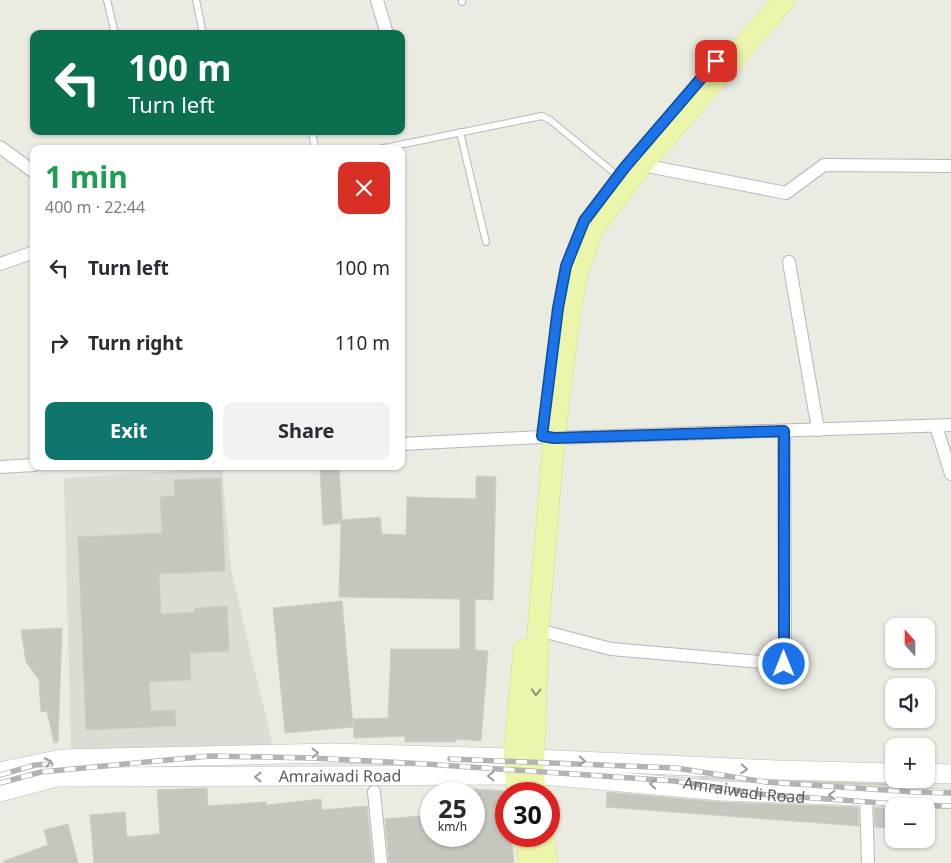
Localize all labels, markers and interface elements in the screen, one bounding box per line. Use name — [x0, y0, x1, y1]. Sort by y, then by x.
pin — [695, 40, 737, 82]
text: 100 m — [128, 44, 231, 91]
icon: arrive — [702, 47, 730, 75]
icon: left — [45, 50, 110, 115]
text: Turn left — [128, 89, 215, 119]
text: 1 min — [45, 156, 128, 197]
button: close — [338, 162, 390, 214]
text: 400 m · 22:44 — [45, 196, 145, 218]
icon: left — [45, 254, 73, 282]
text: Turn left — [88, 255, 169, 281]
text: 100 m — [335, 255, 390, 281]
icon: right — [45, 329, 73, 357]
text: Turn right — [88, 330, 183, 356]
text: 110 m — [335, 330, 390, 356]
button: Exit — [45, 402, 213, 460]
button: Share — [223, 402, 390, 460]
north arrow — [885, 618, 935, 668]
map controls — [885, 618, 935, 848]
position arrow — [757, 637, 809, 689]
button: sound — [885, 678, 935, 728]
one-way arrow — [530, 688, 541, 696]
button: + — [885, 738, 935, 788]
one-way arrow — [312, 748, 319, 758]
one-way arrow — [578, 756, 586, 767]
one-way arrow — [43, 757, 52, 768]
one-way arrow — [741, 763, 749, 774]
street label: Amraiwadi Road — [279, 764, 401, 787]
one-way arrow — [487, 771, 494, 781]
street label: Amraiwadi Road — [682, 771, 806, 808]
one-way arrow — [254, 772, 262, 782]
one-way arrow — [648, 779, 656, 790]
speed limit sign: 30 — [495, 782, 560, 847]
one-way arrow — [828, 790, 836, 800]
text: 25 — [438, 791, 467, 825]
button: − — [885, 798, 935, 848]
text: km/h — [438, 818, 467, 835]

